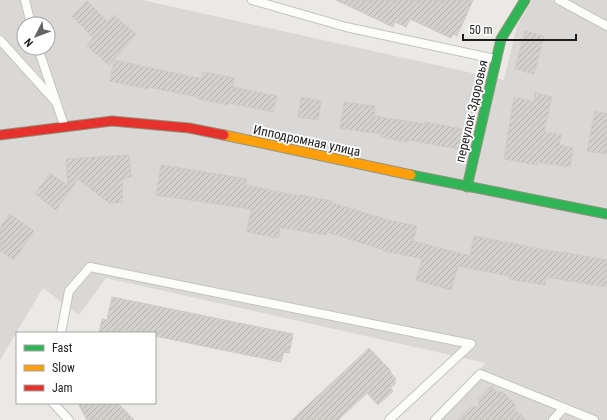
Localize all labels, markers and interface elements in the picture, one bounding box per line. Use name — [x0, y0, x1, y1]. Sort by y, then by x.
north arrow — [16, 16, 56, 56]
scale bar — [463, 16, 576, 42]
text: 50 m — [469, 23, 493, 37]
text: N — [22, 35, 36, 49]
street label: переулок Здоровья — [452, 58, 491, 164]
street label: Ипподромная улица — [252, 122, 362, 159]
legend — [16, 332, 156, 404]
text: Fast — [52, 341, 73, 355]
text: Slow — [52, 361, 75, 375]
text: Jam — [52, 381, 73, 395]

